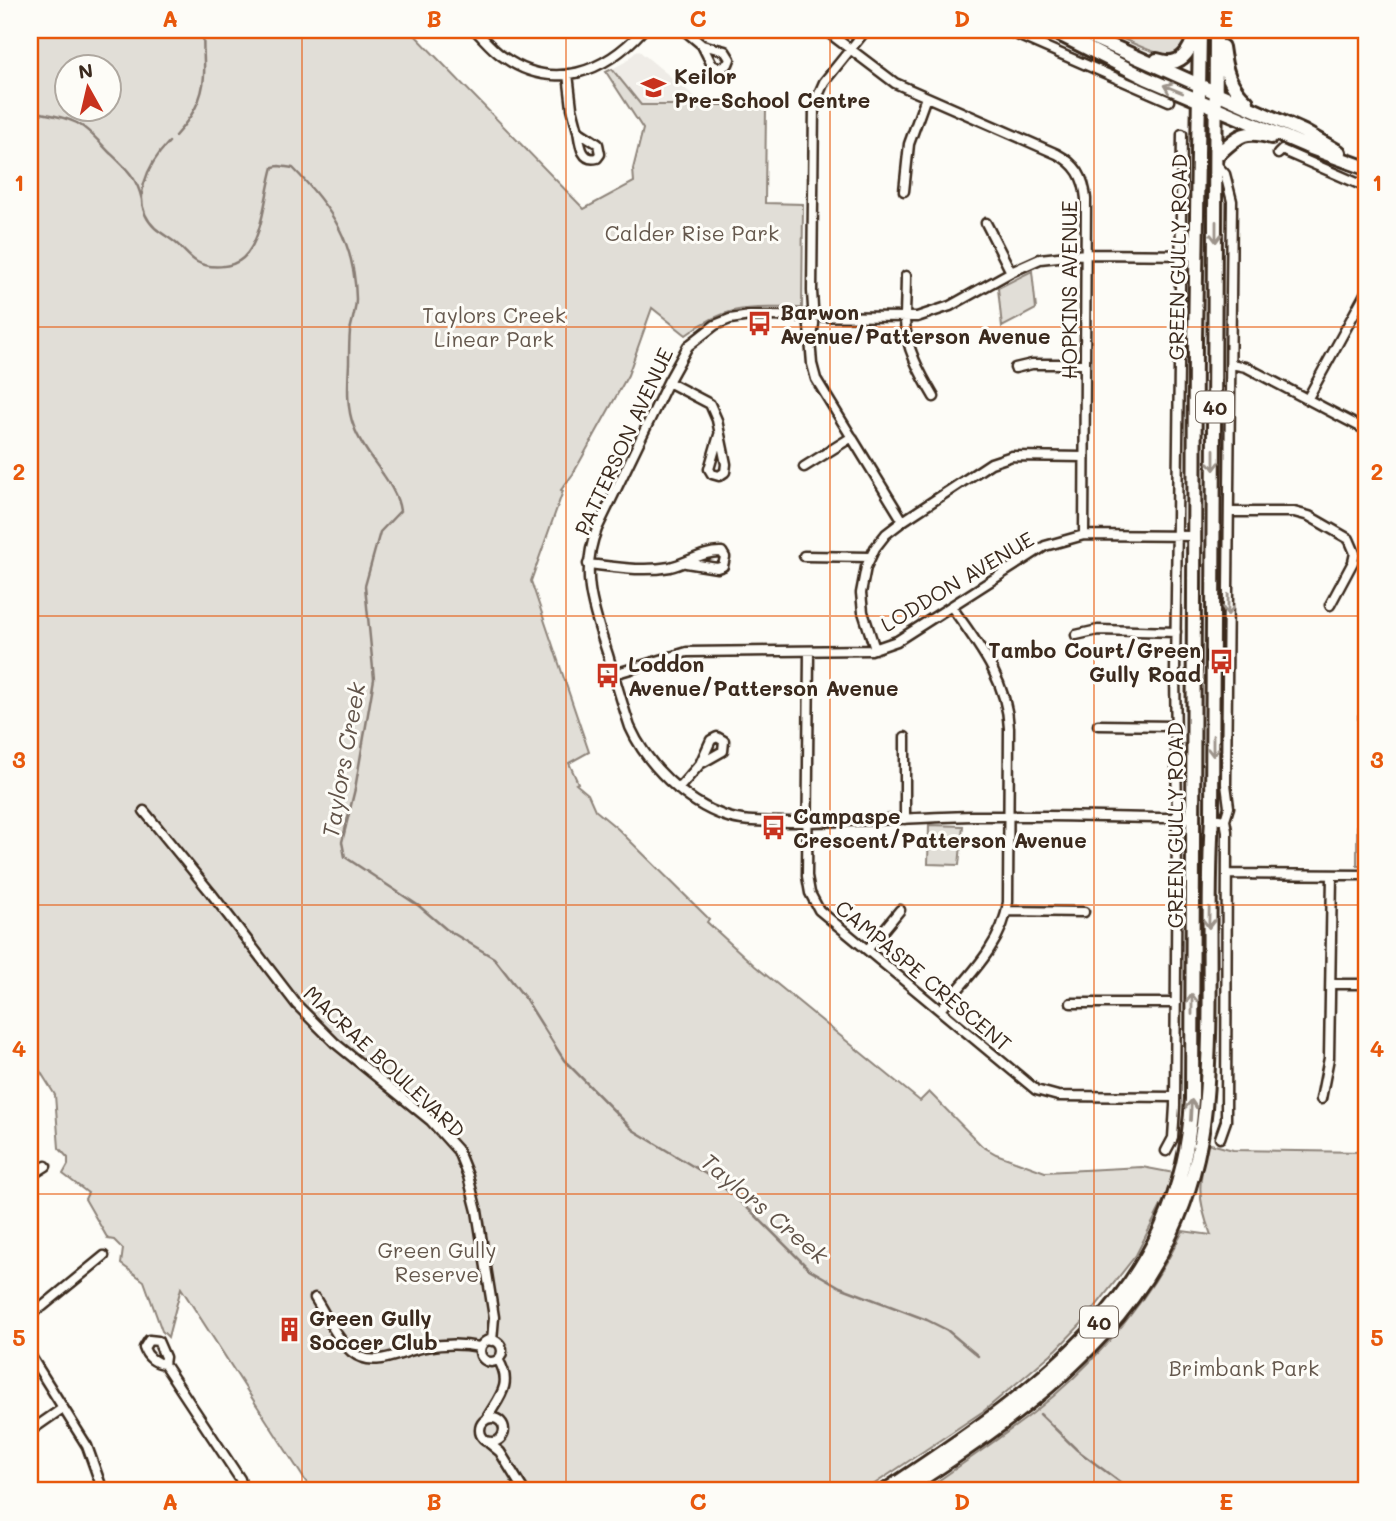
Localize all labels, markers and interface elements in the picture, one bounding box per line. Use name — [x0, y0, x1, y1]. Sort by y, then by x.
text: A — [162, 3, 178, 33]
text: B — [426, 3, 442, 33]
text: C — [689, 3, 707, 33]
text: D — [954, 3, 970, 33]
text: E — [1219, 3, 1233, 33]
north arrow — [52, 52, 122, 122]
text: N — [77, 57, 94, 84]
place label: Keilor Pre-School Centre — [674, 62, 870, 113]
school or university icon: Keilor Pre-School Centre — [640, 73, 668, 101]
one-way arrow — [1162, 82, 1184, 95]
street label: GREEN GULLY ROAD — [1162, 154, 1192, 360]
text: 1 — [14, 167, 24, 197]
text: 1 — [1372, 167, 1382, 197]
street label: HOPKINS AVENUE — [1055, 201, 1082, 379]
park label: Calder Rise Park — [605, 219, 779, 246]
one-way arrow — [1209, 220, 1223, 243]
place label: Barwon Avenue/Patterson Avenue — [780, 298, 1051, 349]
park label: Taylors Creek Linear Park — [422, 301, 566, 352]
bus stop icon: Barwon Avenue/Patterson Avenue — [746, 309, 774, 337]
street label: PATTERSON AVENUE — [568, 343, 678, 539]
road number: 40 — [1196, 392, 1234, 422]
one-way arrow — [1207, 448, 1221, 471]
text: 2 — [13, 456, 25, 486]
text: 2 — [1371, 456, 1383, 486]
street label: LODDON AVENUE — [876, 525, 1038, 637]
one-way arrow — [1221, 593, 1235, 616]
place label: Tambo Court/Green Gully Road — [988, 636, 1201, 688]
bus stop icon: Tambo Court/Green Gully Road — [1207, 647, 1235, 675]
place label: Loddon Avenue/Patterson Avenue — [628, 650, 899, 701]
bus stop icon: Loddon Avenue/Patterson Avenue — [594, 661, 622, 689]
water label: Taylors Creek — [315, 679, 372, 840]
street label: GREEN GULLY ROAD — [1161, 722, 1188, 928]
one-way arrow — [1206, 734, 1220, 757]
text: 3 — [12, 744, 26, 774]
text: 3 — [1370, 744, 1384, 774]
place label: Campaspe Crescent/Patterson Avenue — [793, 802, 1087, 853]
bus stop icon: Campaspe Crescent/Patterson Avenue — [759, 813, 787, 841]
street label: CAMPASPE CRESCENT — [830, 893, 1018, 1057]
one-way arrow — [1202, 906, 1216, 929]
street label: MACRAE BOULEVARD — [299, 979, 471, 1143]
one-way arrow — [1185, 993, 1199, 1016]
text: 4 — [12, 1033, 26, 1063]
text: 4 — [1370, 1033, 1384, 1063]
one-way arrow — [1185, 1100, 1198, 1122]
water label: Taylors Creek — [695, 1146, 835, 1271]
park label: Green Gully Reserve — [377, 1236, 497, 1287]
place label: Green Gully Soccer Club — [309, 1304, 438, 1355]
road number: 40 — [1080, 1306, 1118, 1338]
building icon: Green Gully Soccer Club — [275, 1315, 303, 1343]
text: 5 — [12, 1322, 26, 1352]
text: 5 — [1370, 1322, 1384, 1352]
park label: Brimbank Park — [1169, 1354, 1319, 1381]
text: A — [162, 1486, 178, 1516]
text: B — [426, 1486, 442, 1516]
text: C — [689, 1486, 707, 1516]
text: D — [954, 1486, 970, 1516]
text: E — [1219, 1486, 1233, 1516]

